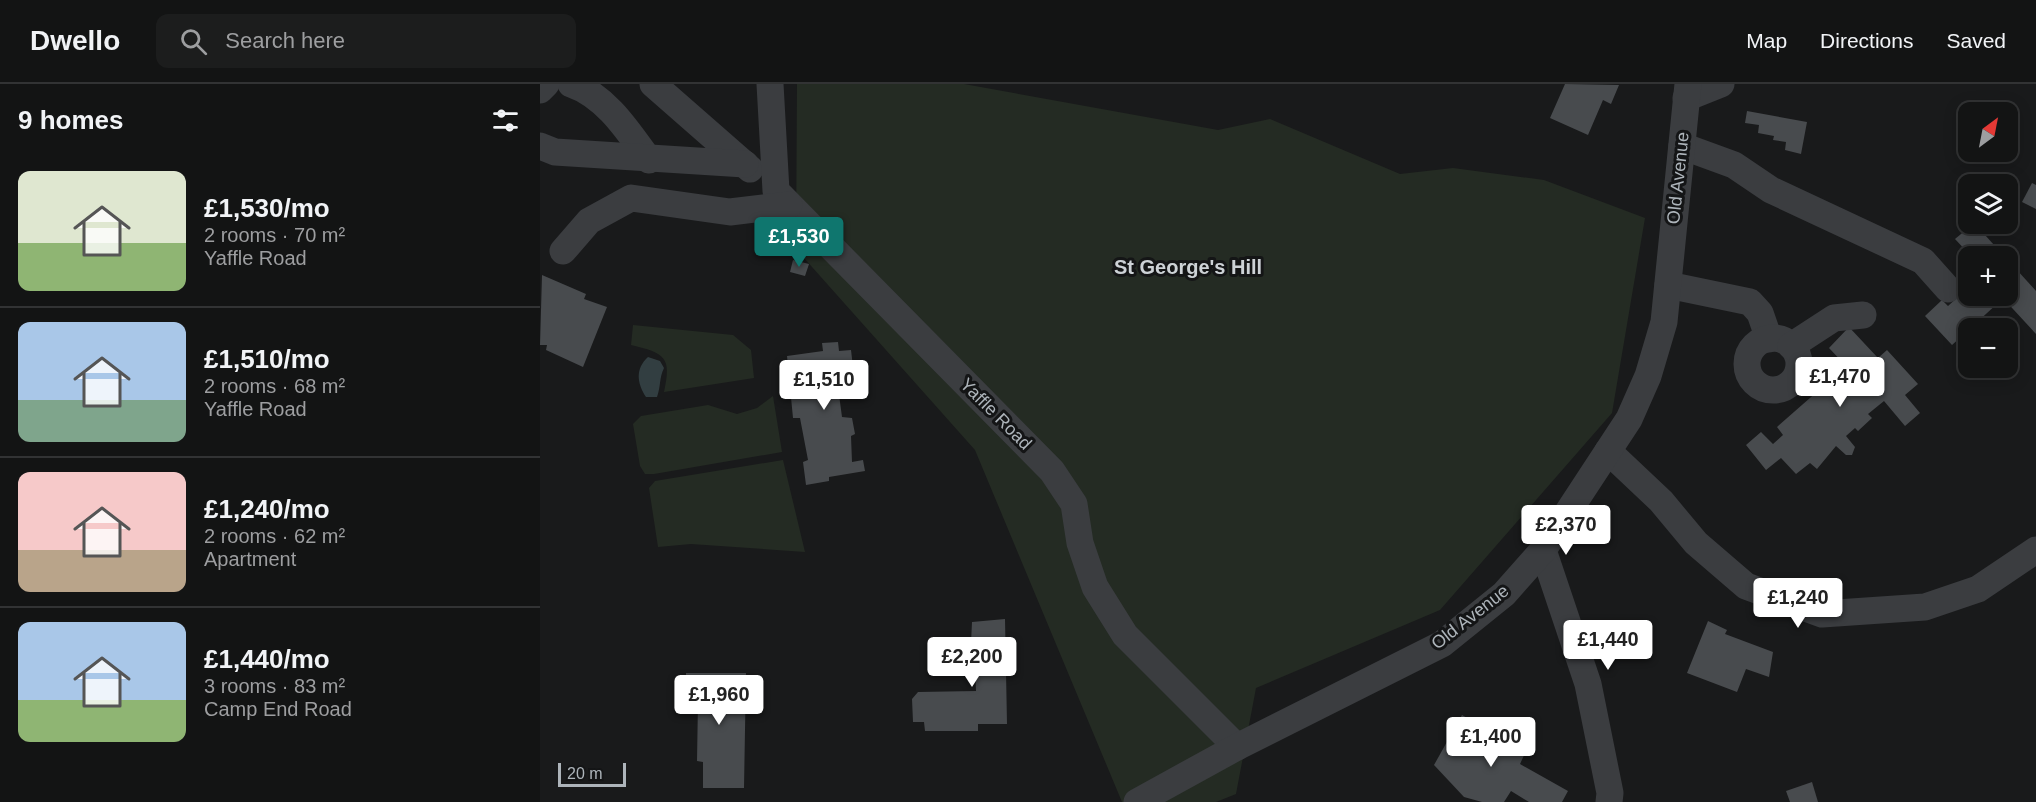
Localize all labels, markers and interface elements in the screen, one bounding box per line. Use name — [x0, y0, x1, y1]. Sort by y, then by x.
search box — [156, 14, 576, 68]
text: Dwello — [30, 25, 120, 56]
icon: search — [177, 25, 210, 58]
text: Search here — [225, 28, 345, 53]
text: Map — [1746, 29, 1787, 52]
text: Directions — [1820, 29, 1913, 52]
text: Saved — [1946, 29, 2006, 52]
north arrow — [1958, 102, 2018, 162]
map controls — [1958, 102, 2018, 378]
icon: filters — [489, 104, 522, 137]
text: 9 homes — [18, 105, 124, 135]
street label: Old Avenue — [1663, 131, 1693, 225]
button: layers — [1958, 174, 2018, 234]
text: £1,530/mo — [204, 193, 330, 223]
icon: home — [66, 195, 138, 267]
pin: £1,530 — [750, 217, 848, 268]
text: 2 rooms · 70 m² — [204, 224, 345, 246]
text: £1,530 — [768, 225, 830, 247]
button: + — [1958, 246, 2018, 306]
text: Yaffle Road — [204, 247, 307, 269]
district label: St George's Hill — [1114, 256, 1262, 278]
button: − — [1958, 318, 2018, 378]
text: £1,510/mo — [204, 344, 330, 374]
icon: home — [66, 346, 138, 418]
pin: £1,470 — [1791, 357, 1889, 408]
pin: £1,510 — [775, 360, 873, 411]
text: £1,470 — [1809, 365, 1871, 387]
text: £1,510 — [793, 368, 855, 390]
street label: Yaffle Road — [956, 374, 1036, 454]
text: 2 rooms · 68 m² — [204, 375, 345, 397]
text: Yaffle Road — [204, 398, 307, 420]
text: £1,240/mo — [204, 494, 330, 524]
icon: home — [66, 496, 138, 568]
pin: £2,370 — [1517, 505, 1615, 556]
text: £2,370 — [1535, 513, 1597, 535]
text: 2 rooms · 62 m² — [204, 525, 345, 547]
text: Apartment — [204, 548, 296, 570]
pin: £1,240 — [1749, 578, 1847, 629]
street label: Old Avenue — [1427, 581, 1513, 653]
text: £1,240 — [1767, 586, 1829, 608]
pin: £1,440 — [1559, 620, 1657, 671]
text: £1,440 — [1577, 628, 1639, 650]
pin: £2,200 — [923, 637, 1021, 688]
text: £1,440/mo — [204, 644, 330, 674]
text: £2,200 — [941, 645, 1003, 667]
icon: home — [66, 646, 138, 718]
text: 3 rooms · 83 m² — [204, 675, 345, 697]
pin: £1,960 — [670, 675, 768, 726]
text: £1,960 — [688, 683, 750, 705]
text: Camp End Road — [204, 698, 352, 720]
pin: £1,400 — [1442, 717, 1540, 768]
text: £1,400 — [1460, 725, 1522, 747]
scale bar — [558, 760, 626, 788]
text: 20 m — [567, 765, 603, 782]

